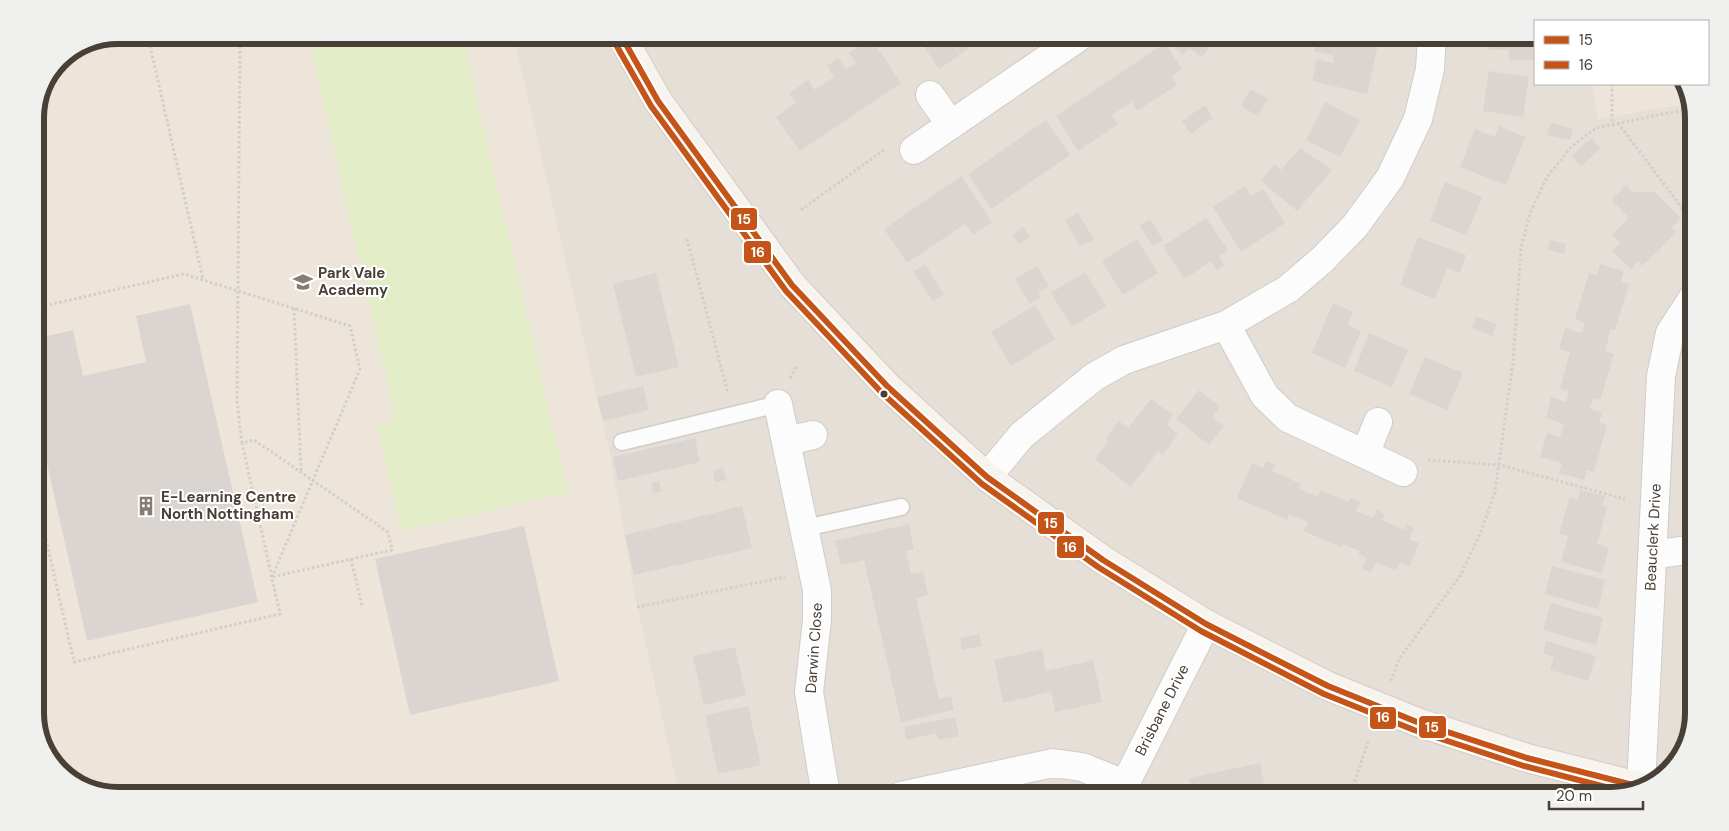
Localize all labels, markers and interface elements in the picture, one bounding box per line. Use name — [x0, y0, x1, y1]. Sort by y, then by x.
legend — [1534, 20, 1709, 85]
text: 15 — [1579, 30, 1593, 50]
text: 16 — [1579, 55, 1593, 75]
line badge: 15 — [730, 207, 758, 231]
text: 15 — [737, 210, 751, 228]
line badge: 16 — [743, 240, 772, 264]
text: 16 — [751, 243, 765, 261]
place label: Park Vale Academy — [318, 263, 388, 300]
school or university icon: Park Vale Academy — [292, 271, 314, 293]
unlabelled marker — [879, 389, 889, 399]
street label: Beauclerk Drive — [1640, 483, 1666, 591]
place label: E-Learning Centre North Nottingham — [161, 487, 296, 524]
building icon: E-Learning Centre North Nottingham — [135, 495, 157, 517]
line badge: 15 — [1037, 511, 1065, 535]
text: 15 — [1044, 514, 1058, 532]
line badge: 16 — [1056, 535, 1085, 559]
text: 16 — [1063, 538, 1077, 556]
street label: Darwin Close — [801, 602, 827, 694]
street label: Brisbane Drive — [1130, 661, 1194, 759]
line badge: 16 — [1369, 706, 1397, 730]
text: 16 — [1376, 708, 1390, 726]
line badge: 15 — [1418, 715, 1447, 739]
text: 15 — [1425, 718, 1439, 736]
scale bar — [1549, 778, 1643, 810]
text: 20 m — [1556, 786, 1592, 806]

